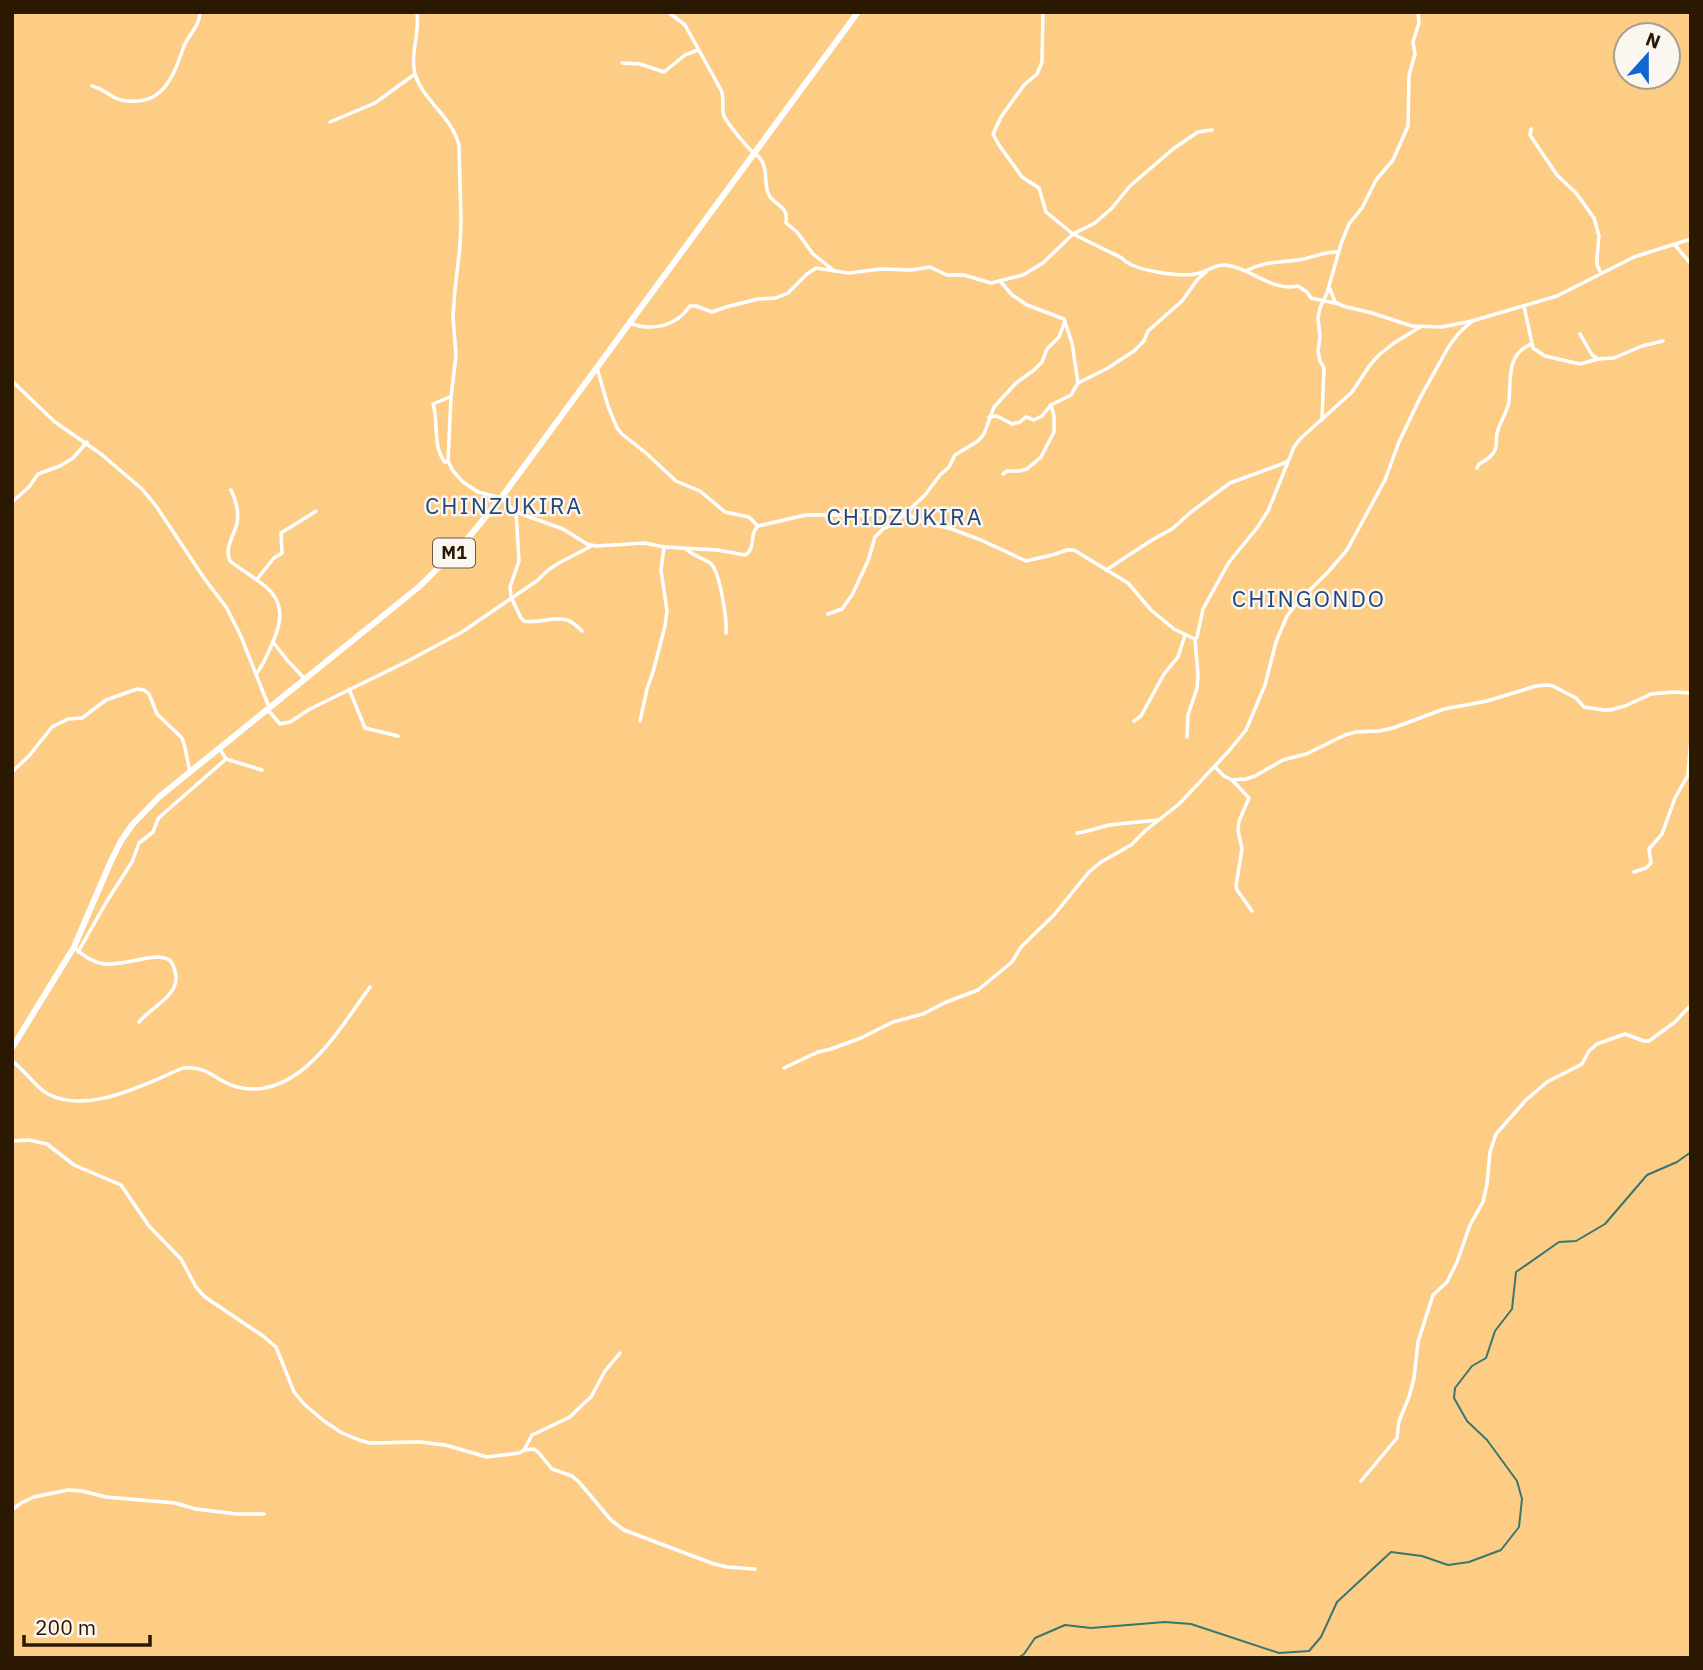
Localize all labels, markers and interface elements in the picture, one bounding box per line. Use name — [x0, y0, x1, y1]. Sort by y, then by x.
north arrow — [1612, 21, 1682, 91]
text: N — [1642, 26, 1664, 54]
district label: CHINZUKIRA — [425, 490, 583, 520]
district label: CHIDZUKIRA — [826, 501, 984, 531]
road number: M1 — [433, 538, 475, 568]
district label: CHINGONDO — [1232, 583, 1386, 613]
scale bar — [24, 1604, 150, 1648]
text: 200 m — [35, 1613, 96, 1641]

